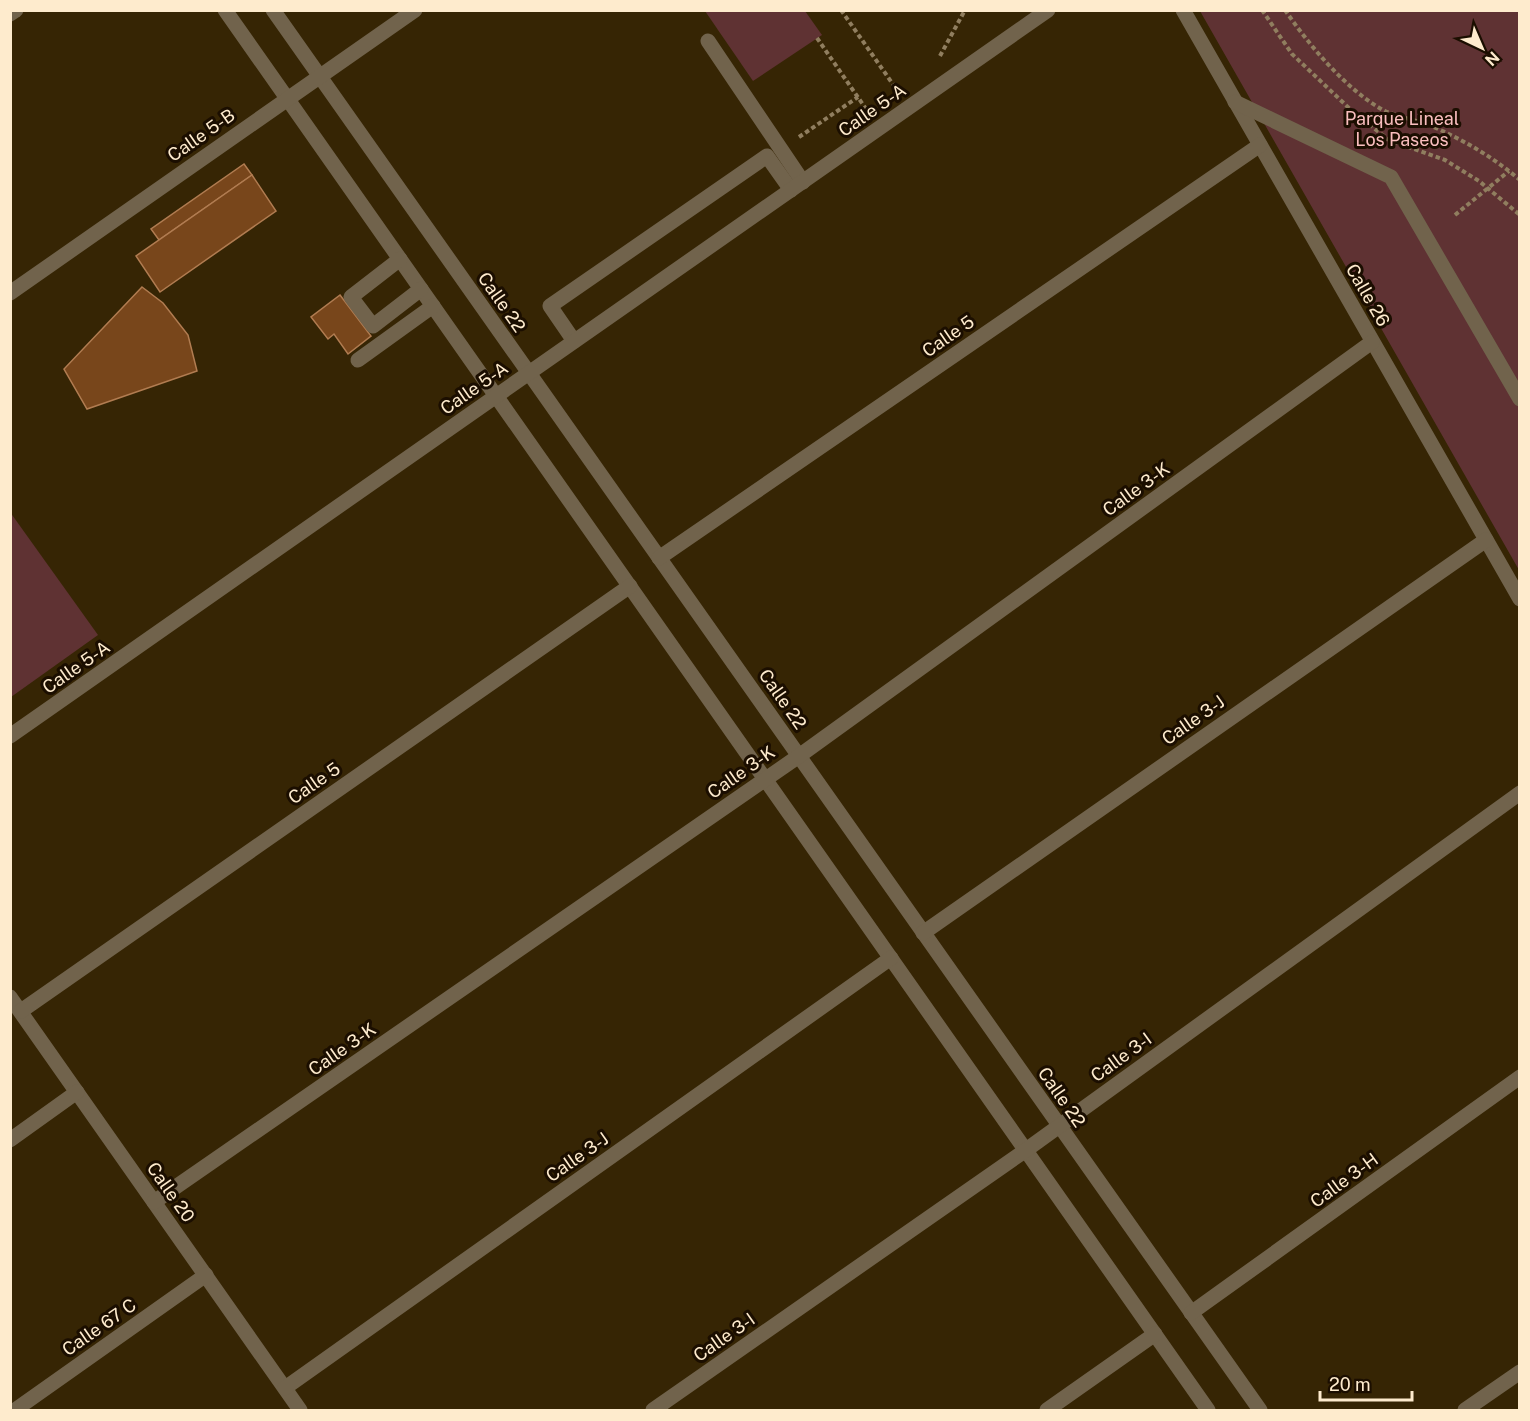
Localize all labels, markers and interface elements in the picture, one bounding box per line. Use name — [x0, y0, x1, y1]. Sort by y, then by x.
north arrow — [1452, 18, 1512, 78]
text: N — [1481, 47, 1503, 70]
street label: Calle 5-A — [834, 79, 910, 141]
street label: Calle 5-B — [163, 104, 239, 166]
park label: Parque Lineal Los Paseos — [1345, 108, 1459, 150]
street label: Calle 26 — [1342, 260, 1394, 330]
street label: Calle 22 — [474, 268, 530, 336]
street label: Calle 5 — [918, 311, 978, 361]
street label: Calle 5-A — [436, 357, 512, 419]
street label: Calle 3-K — [1099, 458, 1173, 520]
street label: Calle 5-A — [38, 636, 114, 698]
street label: Calle 22 — [755, 665, 811, 733]
street label: Calle 3-J — [1158, 691, 1228, 749]
street label: Calle 3-K — [703, 741, 779, 803]
street label: Calle 5 — [284, 758, 344, 808]
street label: Calle 3-K — [304, 1018, 380, 1080]
street label: Calle 3-I — [1086, 1028, 1156, 1086]
street label: Calle 22 — [1034, 1063, 1090, 1131]
street label: Calle 3-J — [542, 1128, 612, 1186]
street label: Calle 3-H — [1306, 1148, 1382, 1212]
street label: Calle 20 — [143, 1158, 199, 1226]
street label: Calle 67 C — [58, 1294, 140, 1360]
street label: Calle 3-I — [689, 1308, 759, 1366]
scale bar — [1320, 1364, 1412, 1402]
text: 20 m — [1329, 1374, 1371, 1395]

